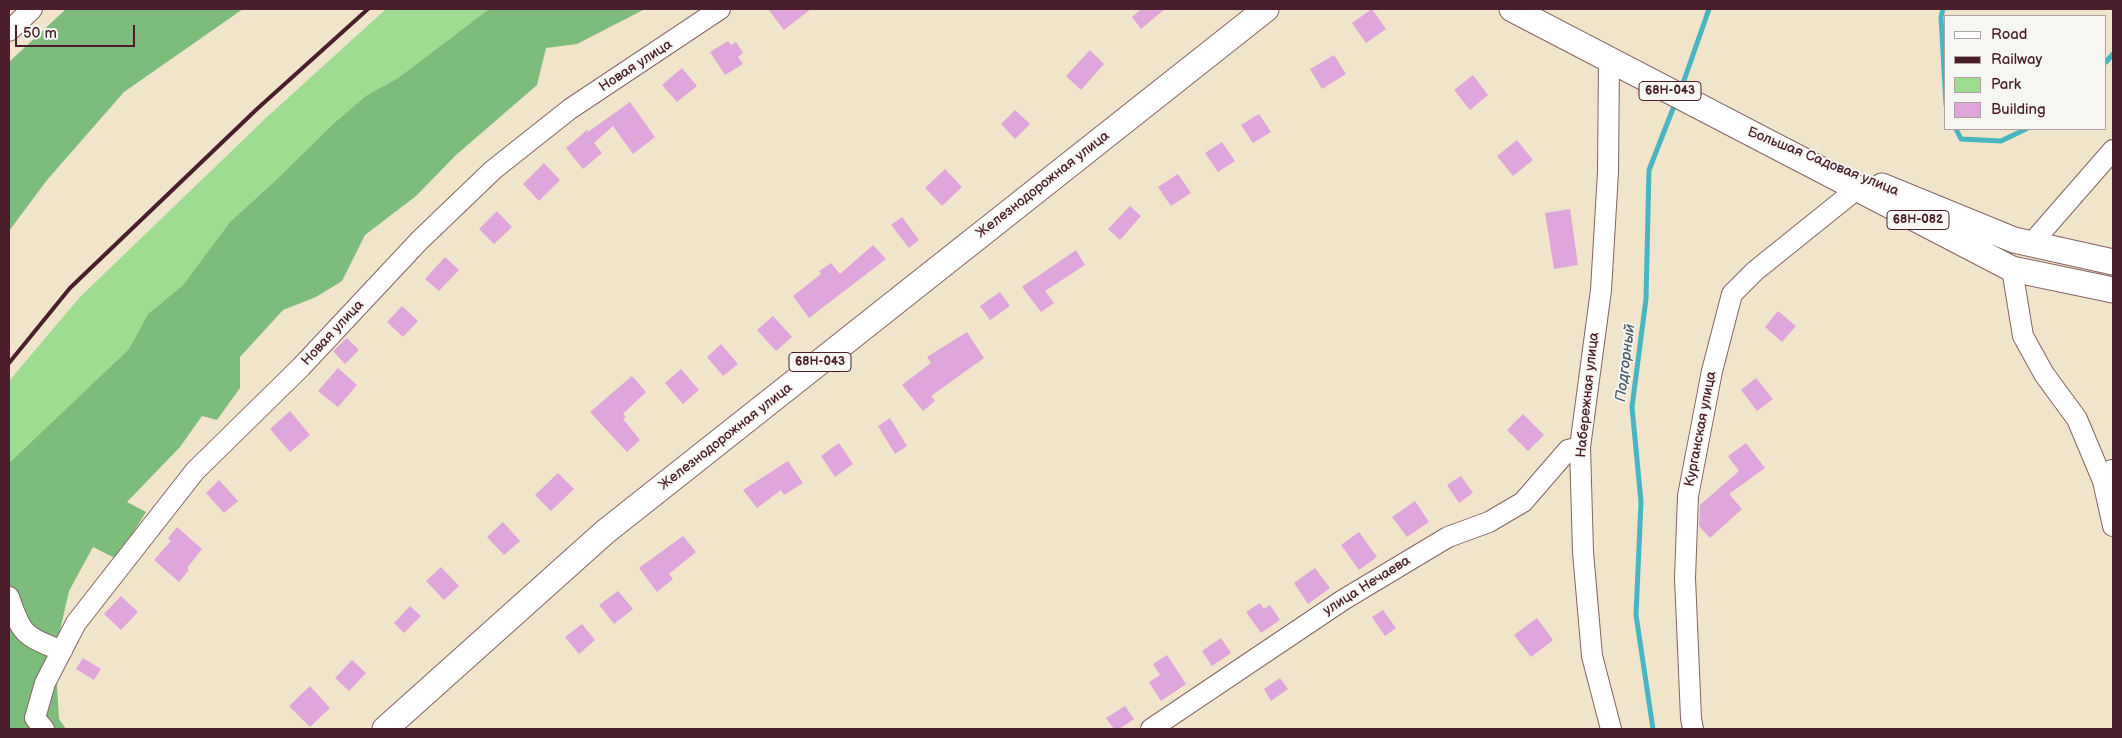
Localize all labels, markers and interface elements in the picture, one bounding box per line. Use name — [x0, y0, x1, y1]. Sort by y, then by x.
scale bar — [18, 15, 138, 47]
legend — [1944, 15, 2107, 130]
text: 50 m — [23, 24, 57, 43]
text: Road — [1991, 25, 2027, 44]
street label: Новая улица — [596, 36, 676, 96]
text: Railway — [1991, 50, 2042, 69]
text: Park — [1991, 75, 2021, 94]
road number: 68Н-043 — [1639, 82, 1701, 100]
text: Building — [1991, 100, 2046, 119]
street label: Большая Садовая улица — [1745, 124, 1901, 200]
street label: Железнодорожная улица — [973, 128, 1113, 242]
road number: 68Н-082 — [1887, 210, 1949, 230]
street label: Новая улица — [298, 297, 368, 369]
water label: Подгорный — [1612, 323, 1640, 403]
street label: Набережная улица — [1573, 331, 1603, 459]
road number: 68Н-043 — [789, 352, 851, 372]
street label: Курганская улица — [1682, 370, 1720, 488]
street label: Железнодорожная улица — [656, 380, 796, 494]
street label: улица Нечаева — [1320, 552, 1414, 620]

